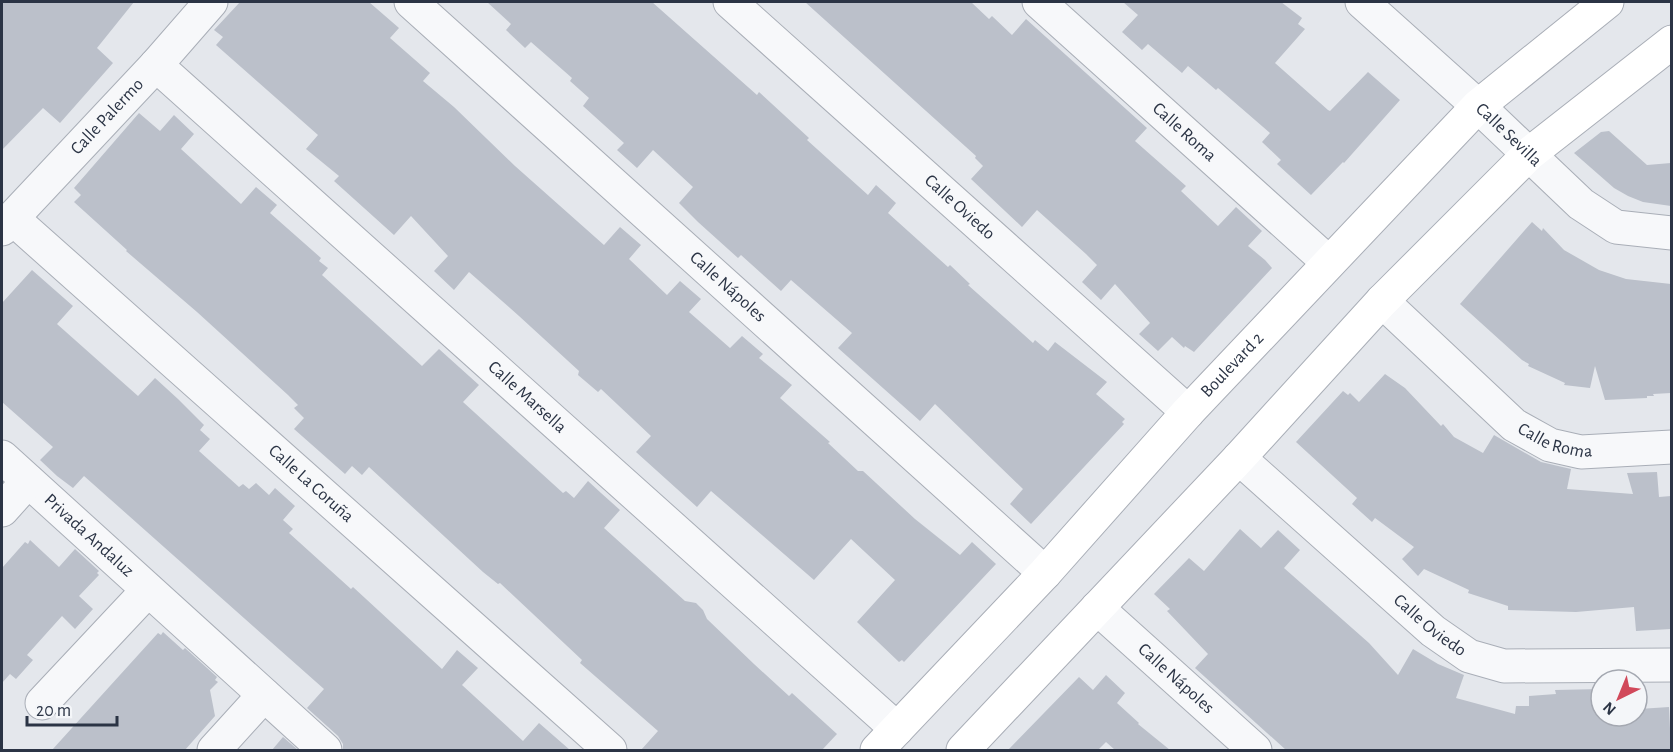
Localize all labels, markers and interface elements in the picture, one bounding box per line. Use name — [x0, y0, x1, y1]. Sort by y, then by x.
street label: Calle Palermo — [68, 75, 147, 158]
street label: Calle Roma — [1149, 99, 1219, 165]
street label: Calle Sevilla — [1472, 100, 1545, 170]
street label: Calle Oviedo — [921, 171, 998, 244]
street label: Calle Nápoles — [686, 248, 769, 326]
street label: Boulevard 2 — [1198, 329, 1267, 401]
street label: Calle Marsella — [484, 358, 569, 437]
street label: Calle Roma — [1514, 420, 1593, 461]
street label: Calle La Coruña — [265, 442, 357, 526]
street label: Privada Andaluz — [40, 491, 137, 581]
street label: Calle Oviedo — [1390, 591, 1469, 660]
street label: Calle Nápoles — [1134, 640, 1217, 718]
north arrow — [1589, 668, 1649, 728]
scale bar — [27, 689, 117, 727]
text: N — [1600, 699, 1619, 718]
text: 20 m — [36, 702, 71, 720]

